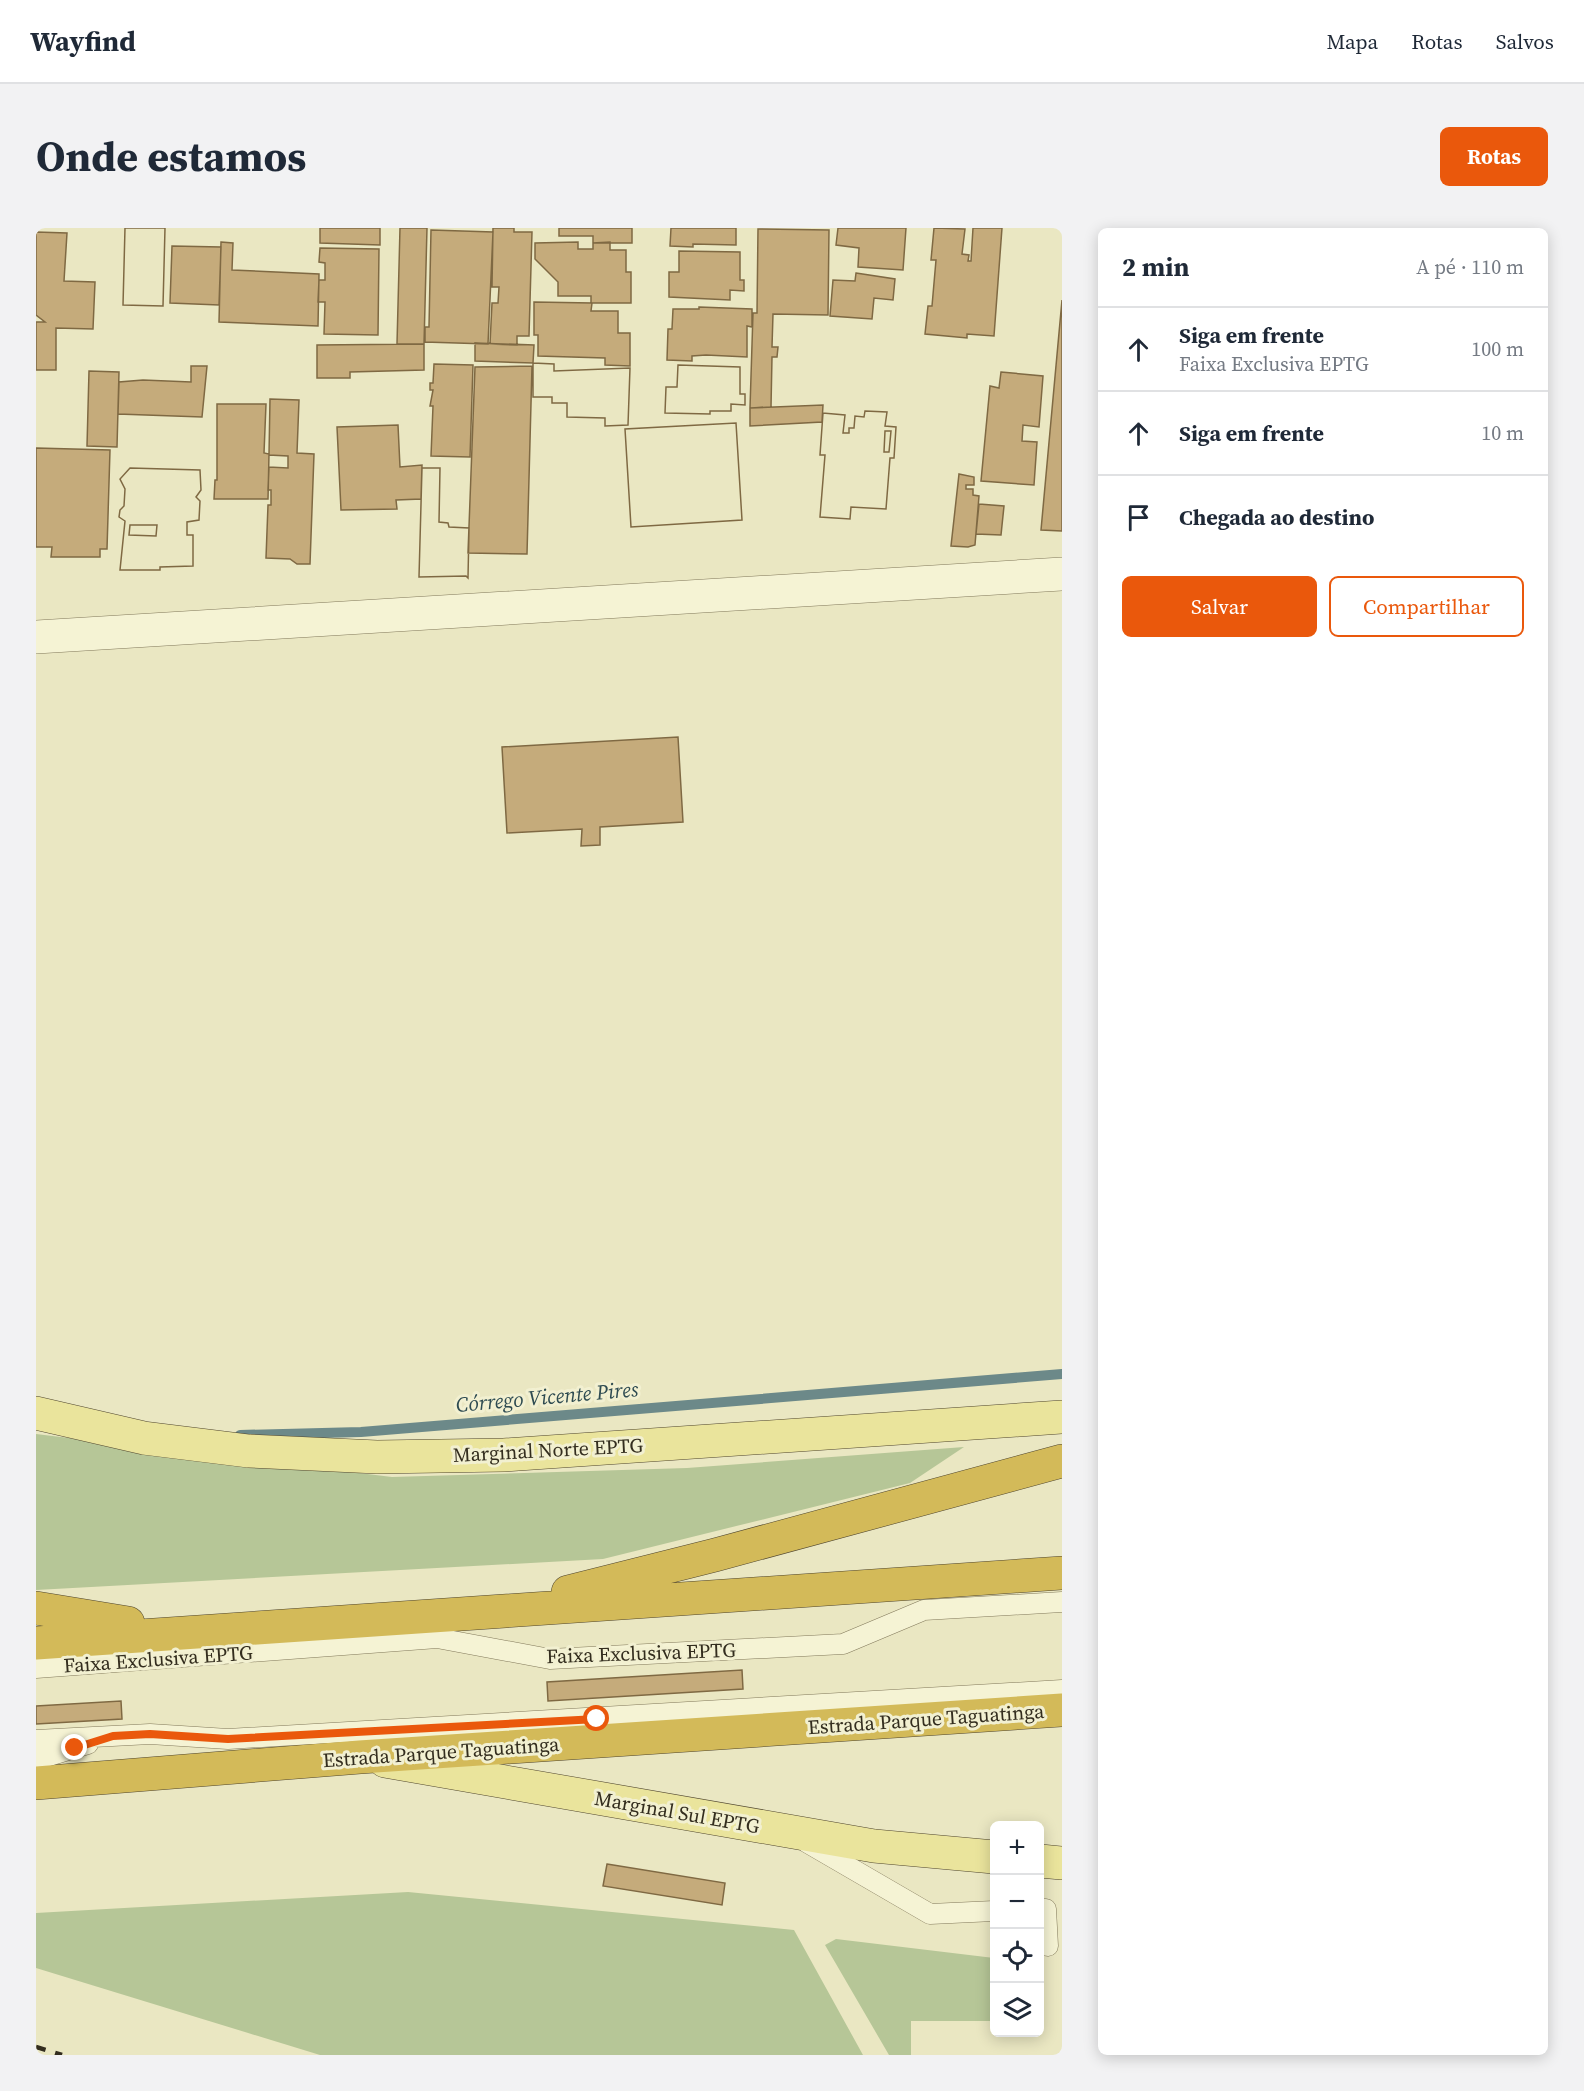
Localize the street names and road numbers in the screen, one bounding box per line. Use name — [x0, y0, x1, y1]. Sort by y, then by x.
street label: Marginal Norte EPTG — [452, 1431, 644, 1469]
street label: Faixa Exclusiva EPTG — [546, 1636, 737, 1670]
street label: Faixa Exclusiva EPTG — [62, 1638, 254, 1680]
street label: Estrada Parque Taguatinga — [807, 1697, 1046, 1741]
street label: Estrada Parque Taguatinga — [322, 1730, 561, 1774]
street label: Marginal Sul EPTG — [592, 1784, 762, 1840]

